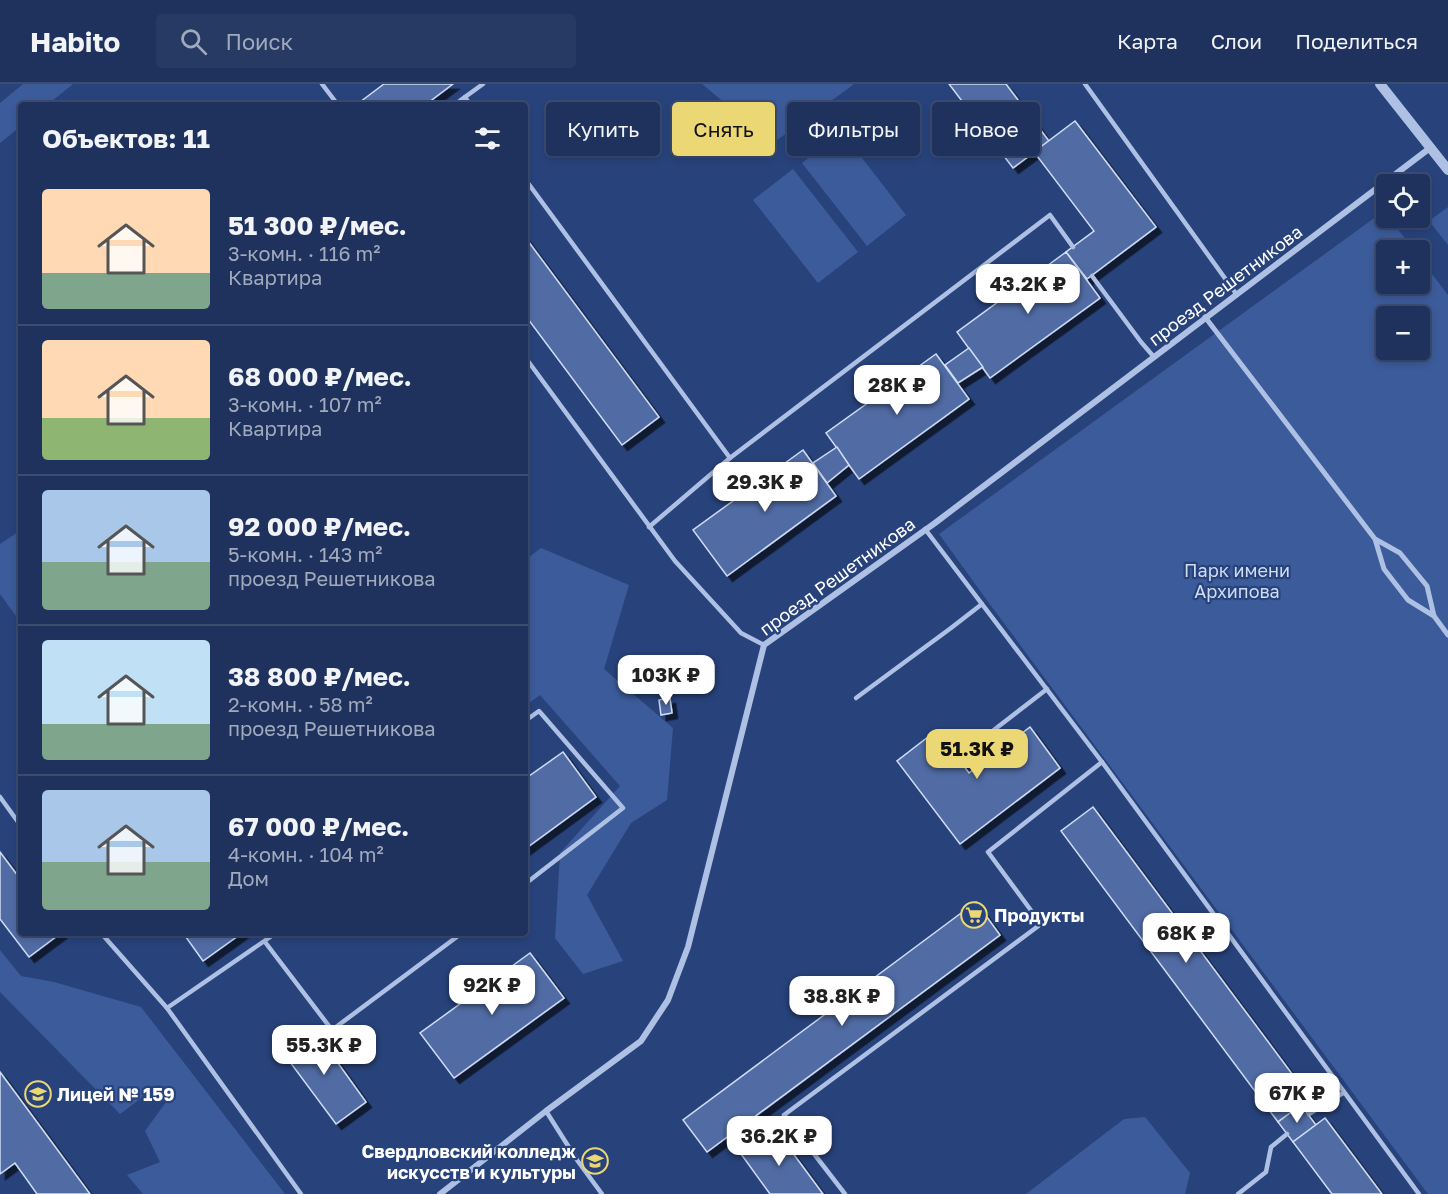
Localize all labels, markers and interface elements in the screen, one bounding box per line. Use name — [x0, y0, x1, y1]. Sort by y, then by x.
search box — [156, 14, 576, 68]
text: Habito — [30, 25, 120, 58]
icon: search — [177, 25, 210, 58]
text: Поиск — [225, 28, 293, 55]
text: Карта — [1117, 28, 1178, 54]
text: Слои — [1211, 28, 1262, 54]
text: Поделиться — [1295, 28, 1418, 54]
chip: Купить — [546, 102, 660, 156]
chip: Снять — [672, 102, 775, 156]
chip: Фильтры — [787, 102, 920, 156]
chip: Новое — [932, 102, 1040, 156]
icon: filters — [471, 122, 504, 155]
text: Объектов: 11 — [42, 123, 210, 154]
map controls — [1376, 174, 1430, 360]
button: locate — [1376, 174, 1430, 228]
text: 51 300 ₽/мес. — [228, 210, 407, 241]
icon: home — [90, 213, 162, 285]
street label: проезд Решетникова — [1144, 220, 1306, 350]
button: + — [1376, 240, 1430, 294]
text: 3-комн. · 116 m² — [228, 241, 380, 265]
pin: 43.2K ₽ — [973, 264, 1083, 315]
text: Квартира — [228, 265, 322, 289]
text: 43.2K ₽ — [990, 271, 1066, 295]
button: − — [1376, 306, 1430, 360]
text: 68 000 ₽/мес. — [228, 361, 412, 392]
icon: home — [90, 364, 162, 436]
pin: 28K ₽ — [855, 365, 939, 416]
text: 28K ₽ — [868, 372, 926, 396]
text: 3-комн. · 107 m² — [228, 392, 382, 416]
text: Квартира — [228, 416, 322, 440]
pin: 29.3K ₽ — [710, 462, 820, 513]
text: 29.3K ₽ — [727, 469, 803, 493]
text: 92 000 ₽/мес. — [228, 511, 411, 542]
street label: проезд Решетникова — [755, 512, 919, 640]
icon: home — [90, 514, 162, 586]
text: 5-комн. · 143 m² — [228, 542, 382, 566]
park label: Парк имени Архипова — [1184, 559, 1290, 602]
text: проезд Решетникова — [228, 566, 436, 590]
pin: 103K ₽ — [617, 655, 715, 706]
text: 38 800 ₽/мес. — [228, 661, 411, 692]
text: 103K ₽ — [632, 662, 700, 686]
icon: home — [90, 664, 162, 736]
text: 2-комн. · 58 m² — [228, 692, 373, 716]
text: проезд Решетникова — [228, 716, 436, 740]
pin: 51.3K ₽ — [922, 729, 1032, 780]
text: 51.3K ₽ — [940, 736, 1014, 760]
text: 67 000 ₽/мес. — [228, 811, 409, 842]
icon: home — [90, 814, 162, 886]
text: 4-комн. · 104 m² — [228, 842, 384, 866]
text: Дом — [228, 866, 269, 890]
supermarket icon: Продукты — [959, 900, 989, 930]
place label: Продукты — [994, 904, 1085, 926]
pin: 68K ₽ — [1144, 913, 1228, 964]
text: 68K ₽ — [1157, 920, 1215, 944]
pin: 92K ₽ — [450, 965, 534, 1016]
text: 92K ₽ — [463, 972, 521, 996]
pin: 38.8K ₽ — [787, 976, 897, 1027]
text: 38.8K ₽ — [803, 983, 881, 1007]
pin: 55.3K ₽ — [269, 1025, 379, 1076]
text: 55.3K ₽ — [286, 1032, 362, 1056]
pin: 67K ₽ — [1255, 1073, 1339, 1124]
school or university icon: Лицей № 159 — [23, 1079, 53, 1109]
text: 67K ₽ — [1269, 1080, 1325, 1104]
place label: Лицей № 159 — [57, 1083, 175, 1105]
pin: 36.2K ₽ — [724, 1116, 834, 1167]
text: 36.2K ₽ — [741, 1123, 817, 1147]
place label: Свердловский колледж искусств и культуры — [361, 1140, 576, 1183]
school or university icon: Свердловский колледж искусств и культуры — [580, 1146, 610, 1176]

